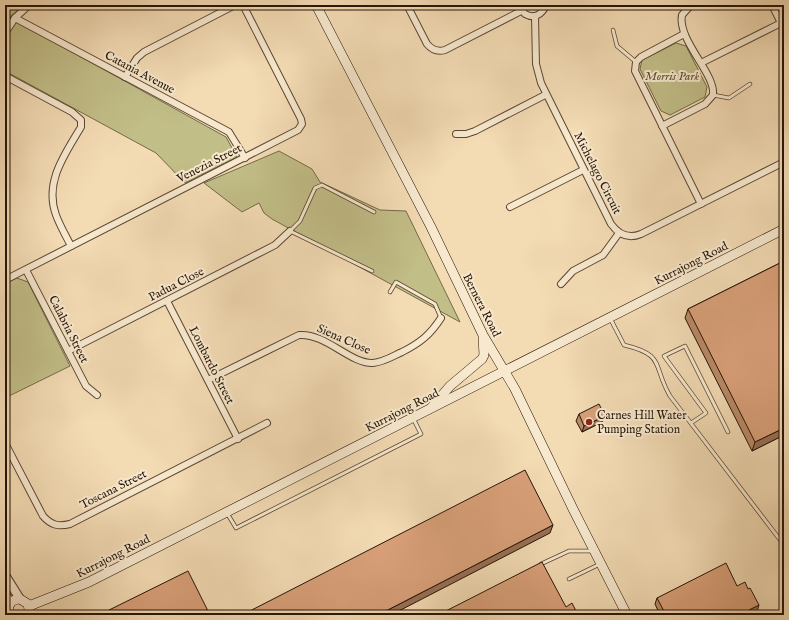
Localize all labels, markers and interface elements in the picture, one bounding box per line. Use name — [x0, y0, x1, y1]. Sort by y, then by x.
street label: Catania Avenue — [102, 48, 178, 97]
park label: Morris Park — [645, 69, 699, 84]
street label: Michelago Circuit — [570, 130, 625, 217]
street label: Venezia Street — [173, 141, 244, 187]
street label: Kurrajong Road — [652, 238, 731, 288]
street label: Padua Close — [146, 264, 207, 305]
street label: Bernera Road — [459, 271, 504, 340]
street label: Calabria Street — [45, 293, 92, 366]
street label: Siena Close — [315, 321, 373, 358]
street label: Lombardo Street — [185, 324, 238, 407]
street label: Kurrajong Road — [363, 385, 442, 435]
place label: Carnes Hill Water Pumping Station — [597, 408, 687, 438]
marker: Carnes Hill Water Pumping Station — [584, 417, 594, 427]
street label: Toscana Street — [77, 466, 149, 513]
street label: Kurrajong Road — [74, 531, 153, 581]

